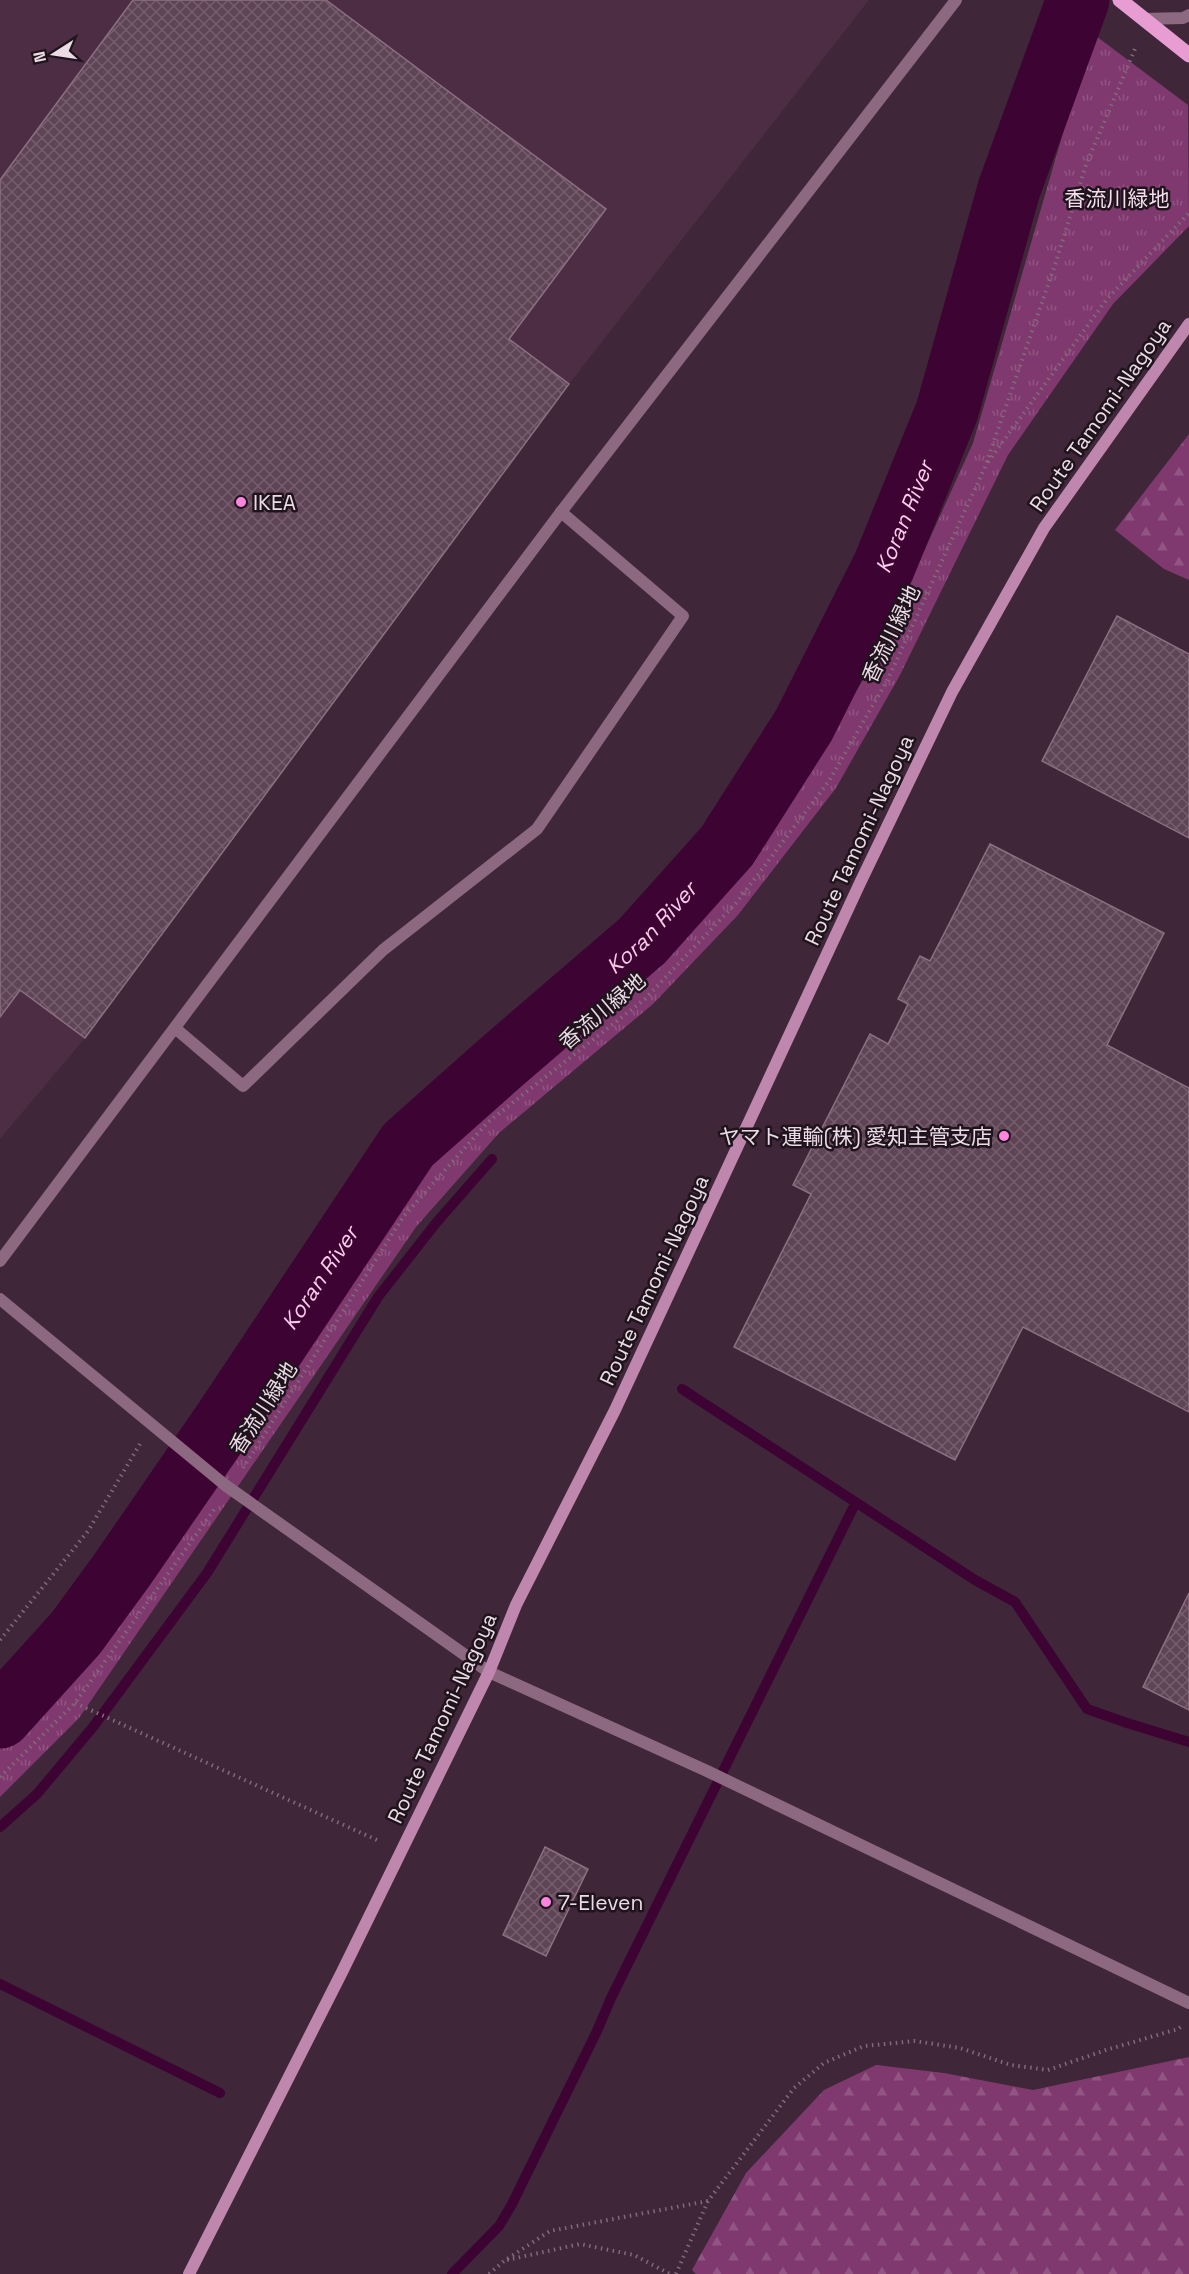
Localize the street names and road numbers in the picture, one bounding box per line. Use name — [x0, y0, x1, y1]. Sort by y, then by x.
street label: Route Tamomi-Nagoya — [1023, 313, 1177, 517]
street label: 香流川緑地 — [856, 581, 926, 687]
street label: Route Tamomi-Nagoya — [798, 730, 920, 950]
street label: 香流川緑地 — [553, 967, 651, 1055]
street label: Route Tamomi-Nagoya — [593, 1170, 715, 1390]
street label: 香流川緑地 — [223, 1357, 303, 1459]
street label: Route Tamomi-Nagoya — [381, 1608, 503, 1828]

